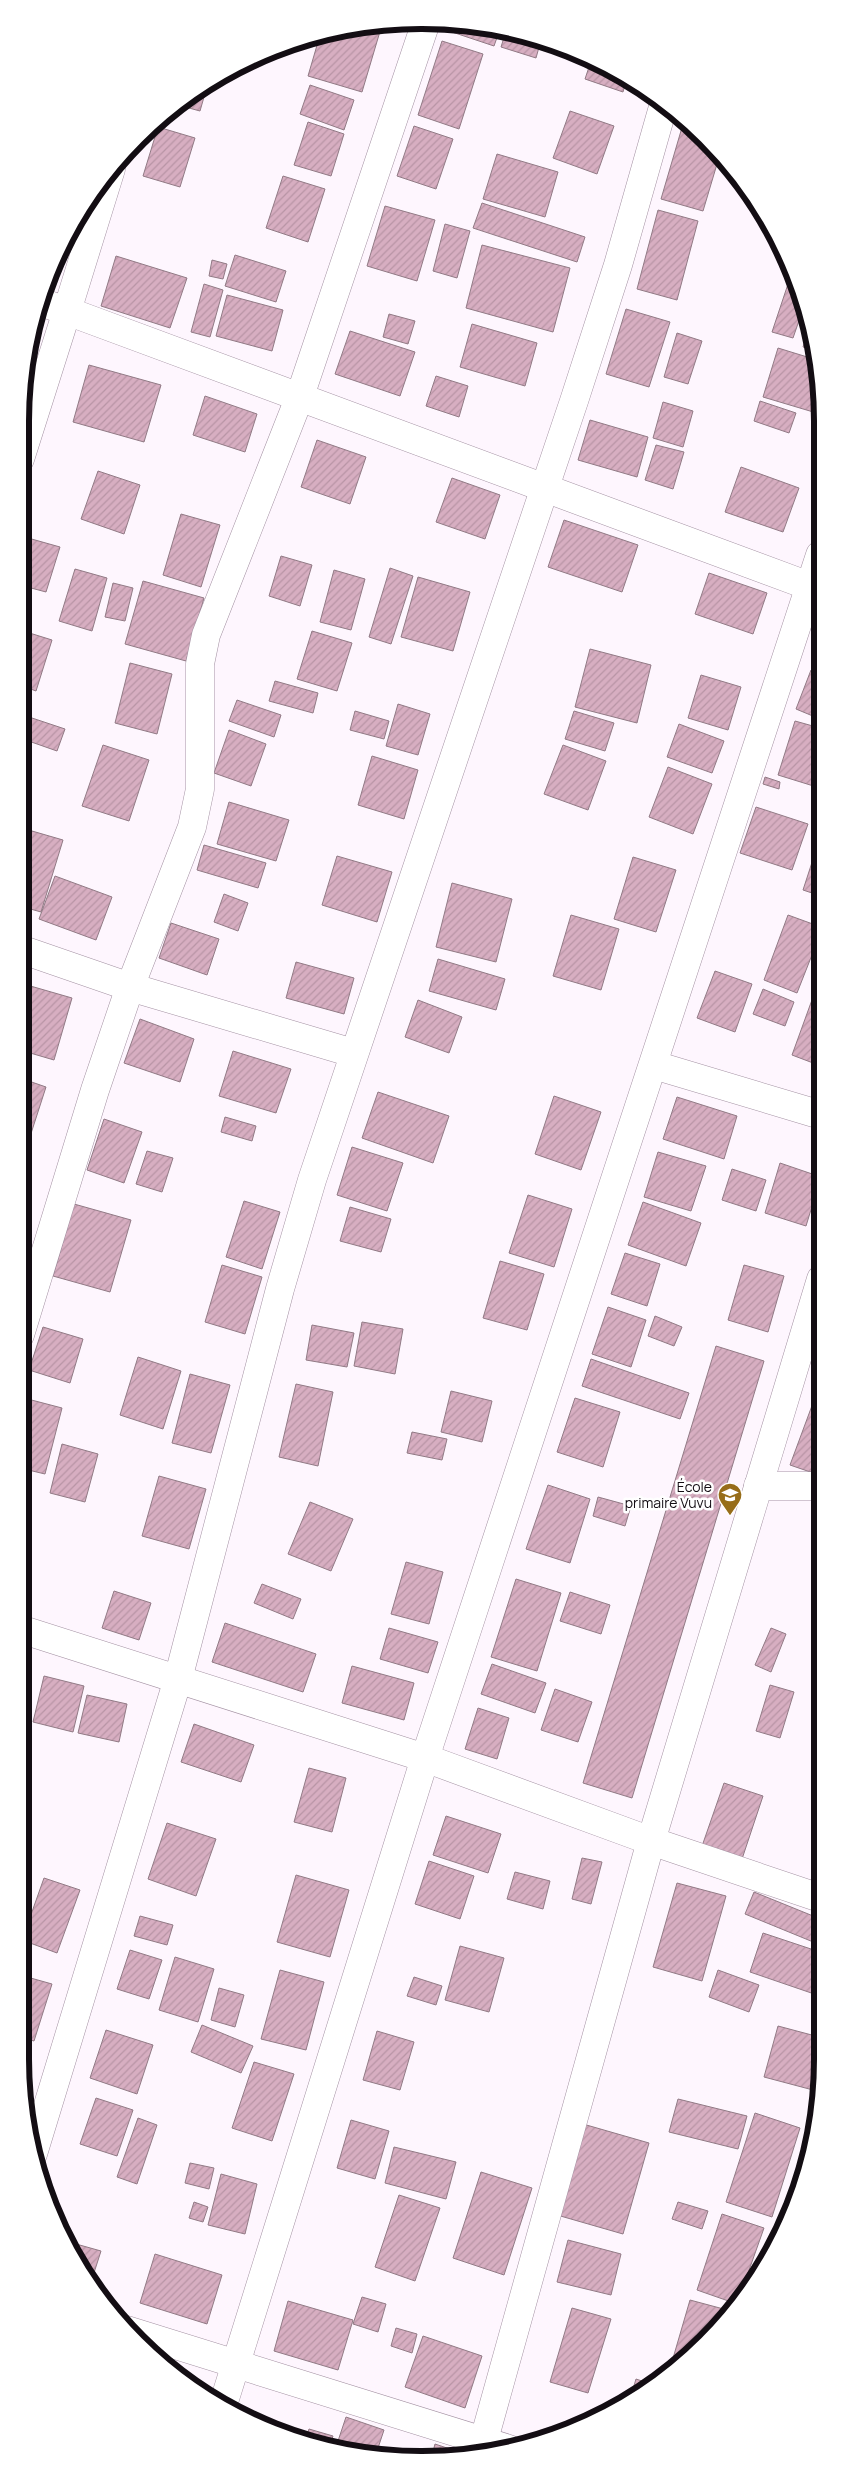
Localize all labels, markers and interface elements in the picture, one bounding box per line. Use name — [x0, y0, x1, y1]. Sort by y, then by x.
place label: École primaire Vuvu — [625, 1477, 712, 1512]
school or university icon: École primaire Vuvu — [717, 1482, 743, 1516]

